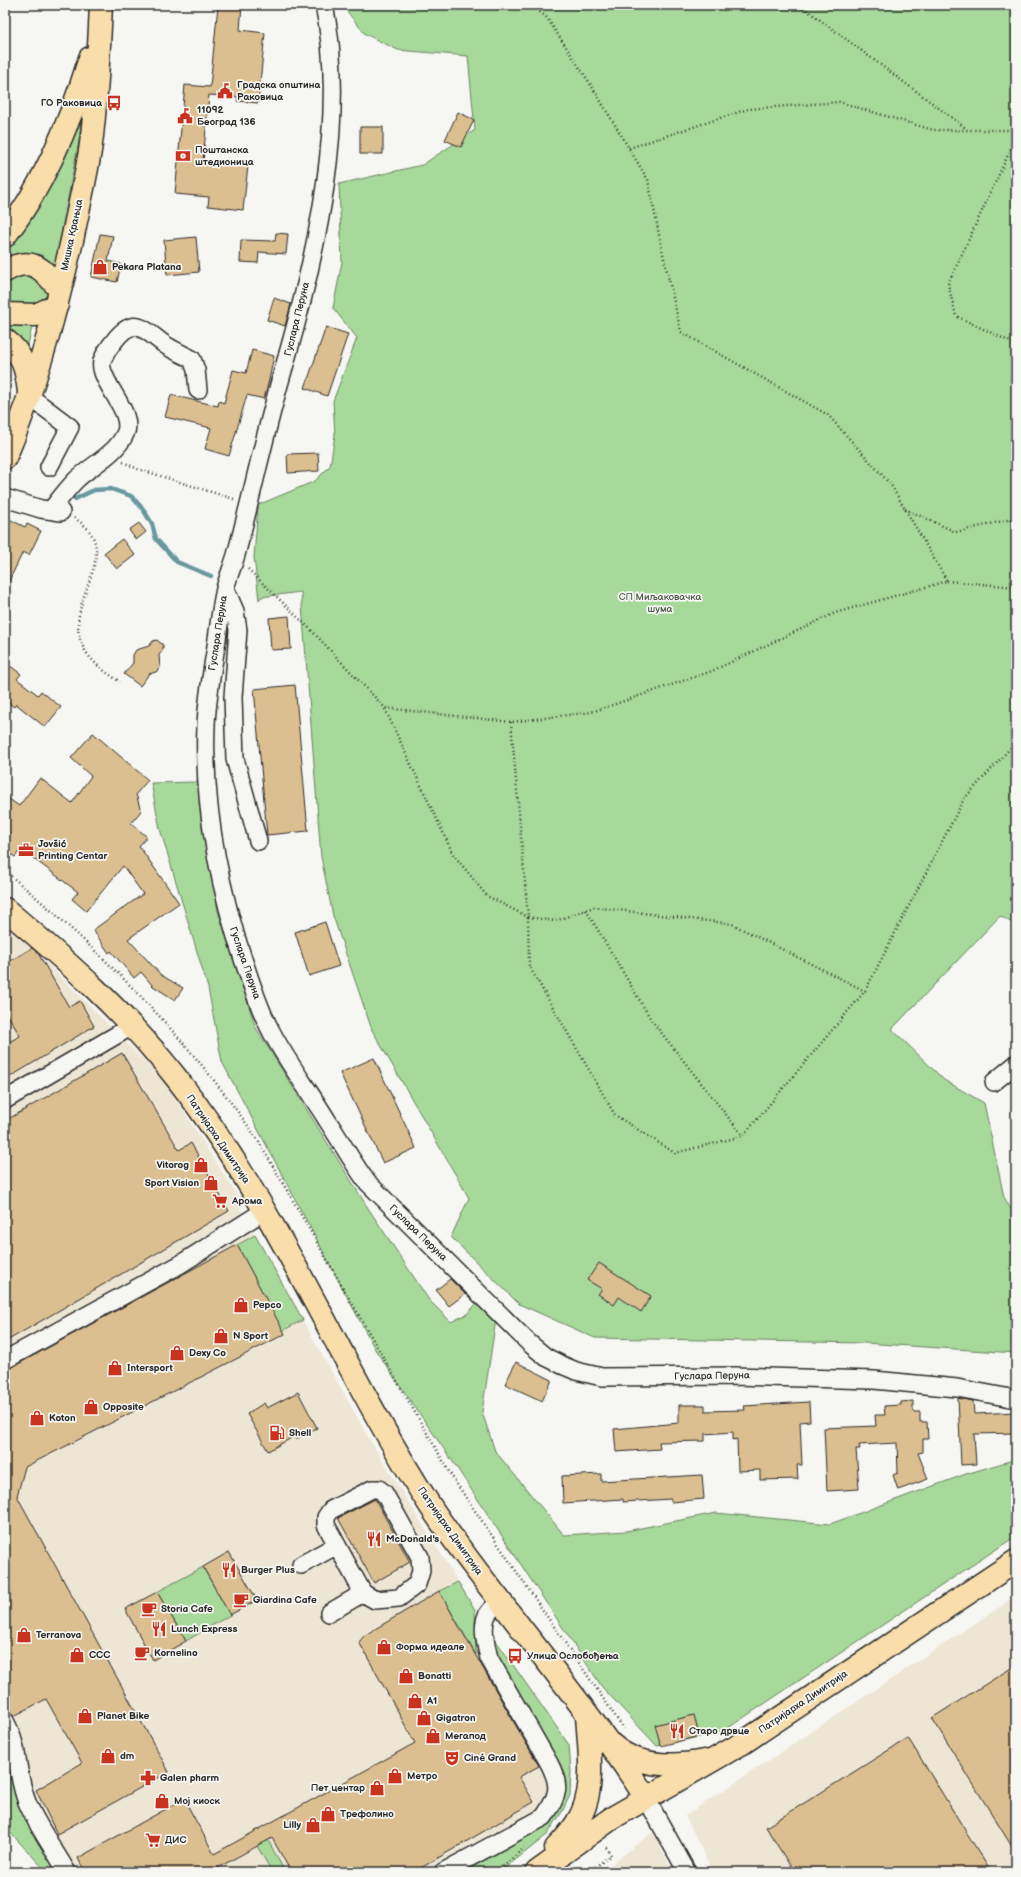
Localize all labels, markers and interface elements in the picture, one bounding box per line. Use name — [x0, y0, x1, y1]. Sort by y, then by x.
place label: Градска општина Раковица — [237, 79, 320, 103]
public building icon: Градска општина Раковица — [216, 82, 234, 100]
bus stop icon: ГО Раковица — [105, 94, 123, 112]
place label: ГО Раковица — [41, 97, 102, 109]
place label: 11092 Београд 136 — [197, 104, 256, 128]
public building icon: 11092 Београд 136 — [176, 107, 194, 125]
place label: Поштанска штедионица — [195, 144, 254, 168]
bank icon: Поштанска штедионица — [174, 147, 192, 165]
street label: Мишка Крањца — [59, 198, 85, 272]
shop icon: Pekara Platana — [91, 258, 109, 276]
place label: Pekara Platana — [112, 261, 182, 273]
street label: Гуслара Перуна — [282, 281, 312, 357]
park label: СП Миљаковачка шума — [619, 591, 701, 615]
street label: Гуслара Перуна — [206, 595, 230, 671]
place label: Jovšić Printing Centar — [38, 838, 108, 862]
office icon: Jovšić Printing Centar — [17, 841, 35, 859]
street label: Гуслара Перуна — [227, 925, 263, 1001]
street label: Патријарха Димитрија — [184, 1092, 252, 1186]
shop icon: Vitorog — [192, 1156, 210, 1174]
place label: Vitorog — [156, 1159, 189, 1171]
shop icon: Sport Vision — [202, 1174, 220, 1192]
place label: Sport Vision — [145, 1177, 199, 1189]
supermarket icon: Арома — [211, 1192, 229, 1210]
place label: Арома — [231, 1195, 262, 1207]
street label: Гуслара Перуна — [387, 1202, 449, 1264]
shop icon: Pepco — [232, 1296, 250, 1314]
place label: Pepco — [253, 1299, 282, 1311]
shop icon: N Sport — [212, 1327, 230, 1345]
place label: N Sport — [233, 1330, 269, 1342]
shop icon: Dexy Co — [168, 1344, 186, 1362]
place label: Dexy Co — [189, 1347, 226, 1359]
shop icon: Intersport — [106, 1359, 124, 1377]
place label: Intersport — [127, 1362, 173, 1374]
street label: Гуслара Перуна — [674, 1369, 750, 1383]
shop icon: Opposite — [82, 1398, 100, 1416]
place label: Opposite — [103, 1401, 144, 1413]
shop icon: Koton — [28, 1409, 46, 1427]
place label: Koton — [49, 1412, 76, 1424]
fuel station icon: Shell — [268, 1424, 286, 1442]
place label: Shell — [289, 1427, 311, 1439]
street label: Патријарха Димитрија — [415, 1485, 485, 1577]
restaurant icon: McDonald's — [365, 1530, 383, 1548]
place label: McDonald's — [386, 1533, 439, 1545]
restaurant icon: Burger Plus — [220, 1561, 238, 1579]
place label: Burger Plus — [241, 1564, 295, 1576]
cafe icon: Giardina Cafe — [232, 1591, 250, 1609]
place label: Giardina Cafe — [253, 1594, 317, 1606]
cafe icon: Storia Cafe — [140, 1600, 158, 1618]
place label: Storia Cafe — [161, 1603, 213, 1615]
restaurant icon: Lunch Express — [150, 1620, 168, 1638]
place label: Lunch Express — [171, 1623, 237, 1635]
shop icon: Terranova — [15, 1626, 33, 1644]
place label: Terranova — [36, 1629, 81, 1641]
shop icon: Форма идеале — [375, 1638, 393, 1656]
place label: Форма идеале — [396, 1641, 465, 1653]
cafe icon: Kornelino — [133, 1644, 151, 1662]
shop icon: CCC — [68, 1646, 86, 1664]
place label: Kornelino — [154, 1647, 198, 1659]
bus stop icon: Улица Ослобођења — [506, 1647, 524, 1665]
place label: CCC — [89, 1649, 110, 1661]
place label: Улица Ослобођења — [527, 1650, 619, 1662]
shop icon: Bonatti — [397, 1667, 415, 1685]
street label: Патријарха Димитрија — [756, 1668, 850, 1736]
place label: Bonatti — [418, 1670, 451, 1682]
shop icon: A1 — [406, 1692, 424, 1710]
place label: A1 — [426, 1695, 437, 1707]
shop icon: Planet Bike — [76, 1707, 94, 1725]
shop icon: Gigatron — [415, 1709, 433, 1727]
place label: Planet Bike — [97, 1710, 149, 1722]
place label: Gigatron — [436, 1712, 476, 1724]
restaurant icon: Старо дрвце — [668, 1722, 686, 1740]
place label: Старо дрвце — [689, 1725, 750, 1737]
shop icon: Мегапод — [424, 1727, 442, 1745]
place label: Мегапод — [445, 1730, 486, 1742]
shop icon: dm — [99, 1747, 117, 1765]
theatre icon: Ciné Grand — [443, 1749, 461, 1767]
place label: dm — [120, 1750, 135, 1762]
place label: Ciné Grand — [464, 1752, 516, 1764]
shop icon: Метро — [386, 1767, 404, 1785]
pharmacy icon: Galen pharm — [139, 1769, 157, 1787]
place label: Метро — [407, 1770, 438, 1782]
place label: Galen pharm — [160, 1772, 220, 1784]
shop icon: Пет центар — [368, 1779, 386, 1797]
place label: Пет центар — [311, 1782, 365, 1794]
shop icon: Мој киоск — [153, 1792, 171, 1810]
place label: Мој киоск — [174, 1795, 221, 1807]
shop icon: Трефолино — [319, 1805, 337, 1823]
place label: Трефолино — [340, 1808, 394, 1820]
shop icon: Lilly — [304, 1816, 322, 1834]
place label: Lilly — [283, 1819, 301, 1831]
supermarket icon: ДИС — [144, 1831, 162, 1849]
place label: ДИС — [165, 1834, 186, 1846]

